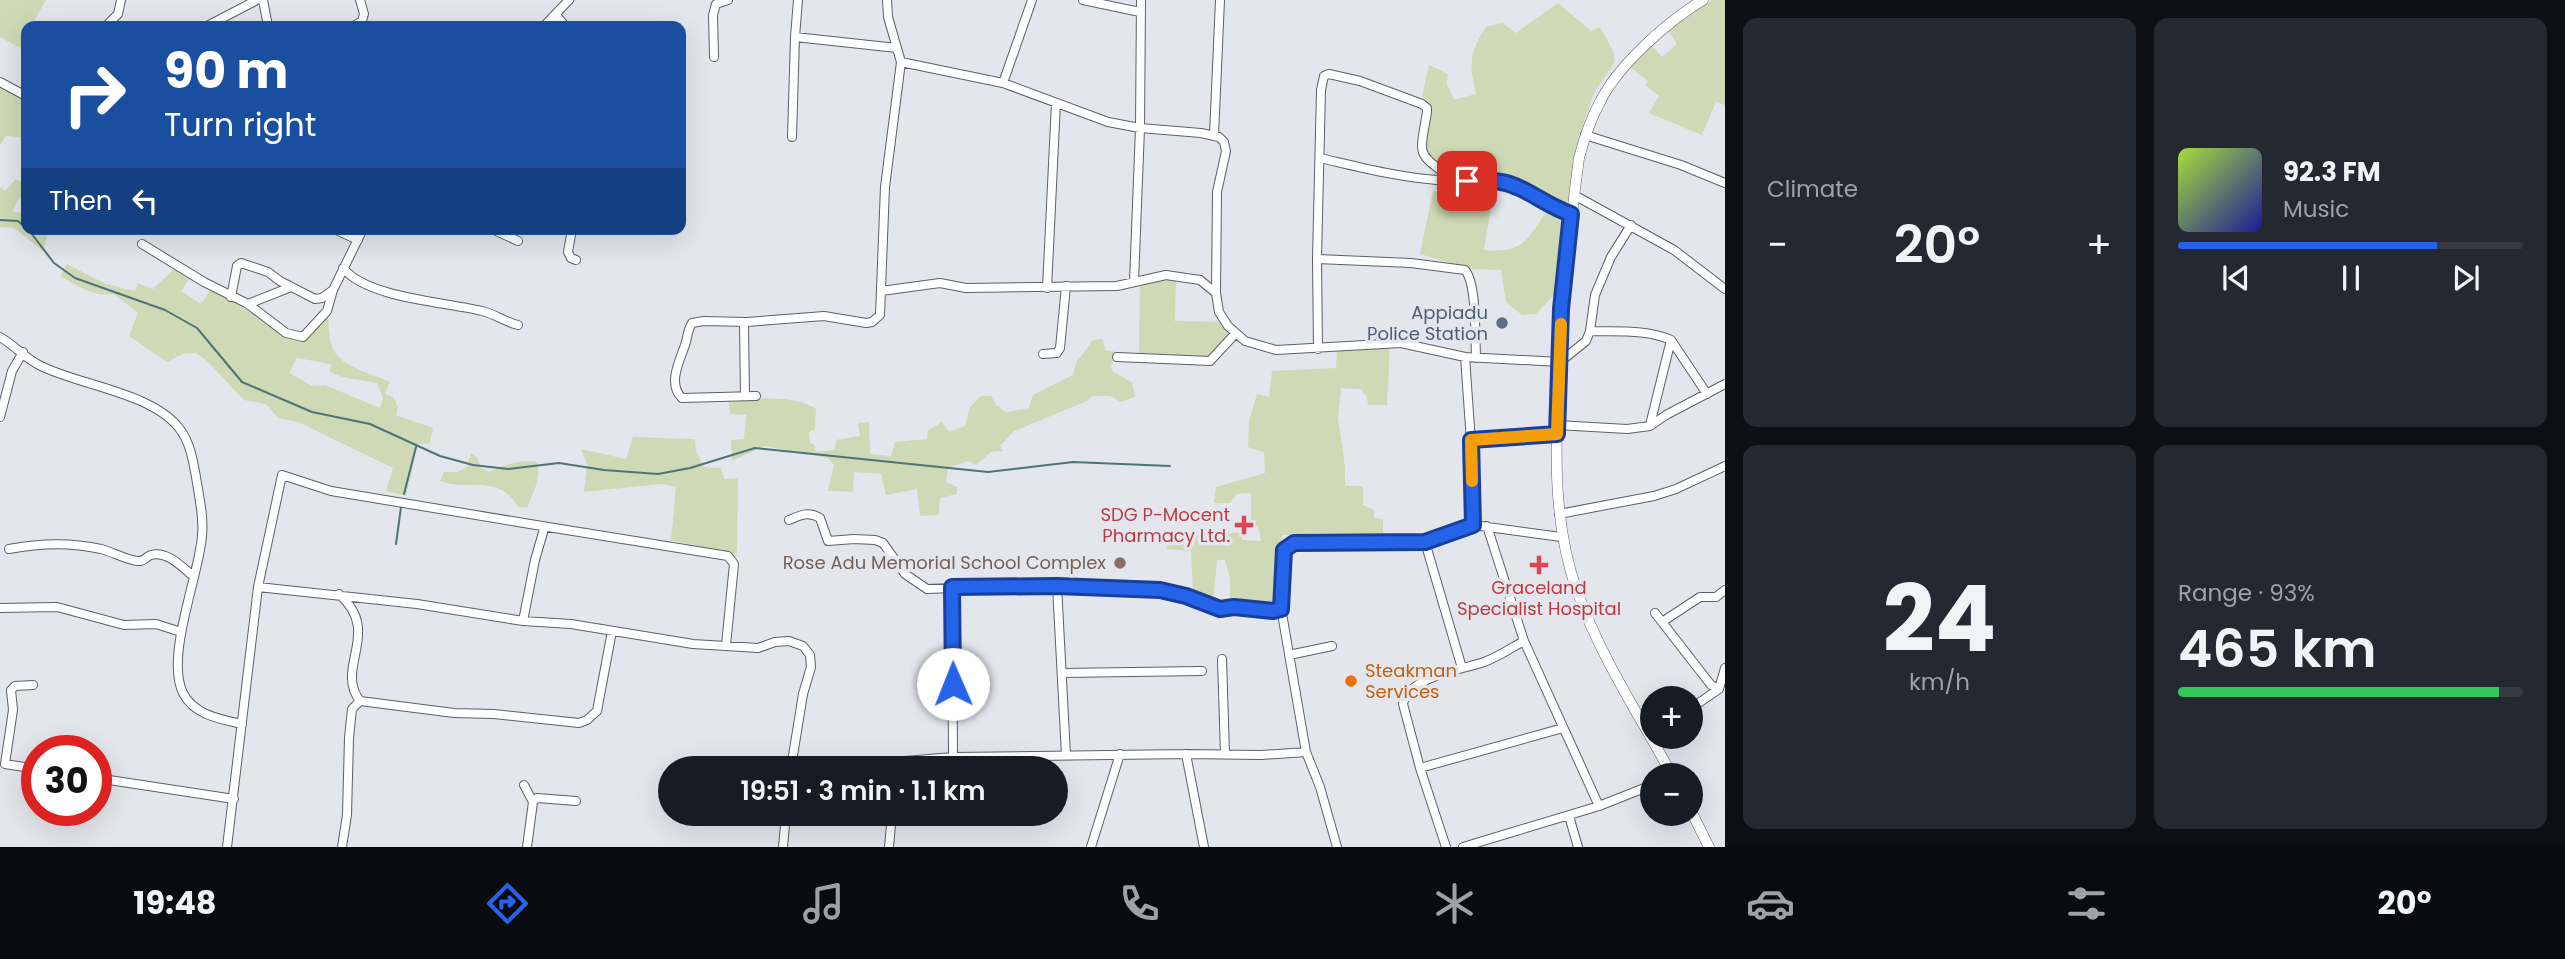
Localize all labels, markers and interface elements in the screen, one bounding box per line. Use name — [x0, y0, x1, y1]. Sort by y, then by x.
text: 90 m — [164, 37, 288, 105]
icon: right — [49, 49, 140, 140]
text: Turn right — [164, 102, 316, 147]
pin — [1437, 151, 1497, 211]
text: 92.3 FM — [2283, 154, 2381, 190]
icon: arrive — [1448, 162, 1486, 200]
text: Climate — [1767, 173, 1858, 205]
icon: left — [126, 182, 164, 220]
text: Then — [49, 183, 112, 219]
text: Music — [2283, 193, 2349, 225]
text: 20° — [1894, 208, 1980, 281]
text: − — [1767, 218, 1788, 271]
text: + — [2086, 218, 2112, 271]
icon: previous — [2217, 259, 2255, 297]
icon: pause — [2332, 259, 2370, 297]
icon: next — [2447, 259, 2485, 297]
place label: Appiadu Police Station — [1367, 300, 1488, 346]
marker: Appiadu Police Station — [1494, 315, 1510, 331]
place label: SDG P-Mocent Pharmacy Ltd. — [1100, 502, 1230, 548]
marker: SDG P-Mocent Pharmacy Ltd. — [1236, 517, 1252, 533]
place label: Rose Adu Memorial School Complex — [783, 550, 1106, 575]
marker: Rose Adu Memorial School Complex — [1112, 555, 1128, 571]
marker: Graceland Specialist Hospital — [1529, 555, 1549, 575]
text: 24 — [1883, 555, 1996, 683]
place label: Graceland Specialist Hospital — [1457, 575, 1621, 621]
text: Range · 93% — [2178, 577, 2315, 609]
text: 465 km — [2178, 612, 2376, 685]
position arrow — [916, 647, 990, 721]
place label: Steakman Services — [1365, 658, 1457, 704]
text: km/h — [1909, 666, 1970, 698]
marker: Steakman Services — [1343, 673, 1359, 689]
map controls — [1640, 686, 1703, 826]
button: + — [1640, 686, 1703, 749]
speed limit sign: 30 — [21, 735, 112, 826]
button: − — [1640, 763, 1703, 826]
text: 19:51 · 3 min · 1.1 km — [740, 773, 986, 809]
icon: directions — [483, 879, 532, 928]
icon: music — [799, 879, 848, 928]
icon: phone — [1115, 879, 1164, 928]
icon: climate — [1430, 879, 1479, 928]
icon: car — [1746, 879, 1795, 928]
icon: filters — [2062, 879, 2111, 928]
text: 19:48 — [133, 880, 217, 925]
text: 20° — [2378, 880, 2432, 925]

